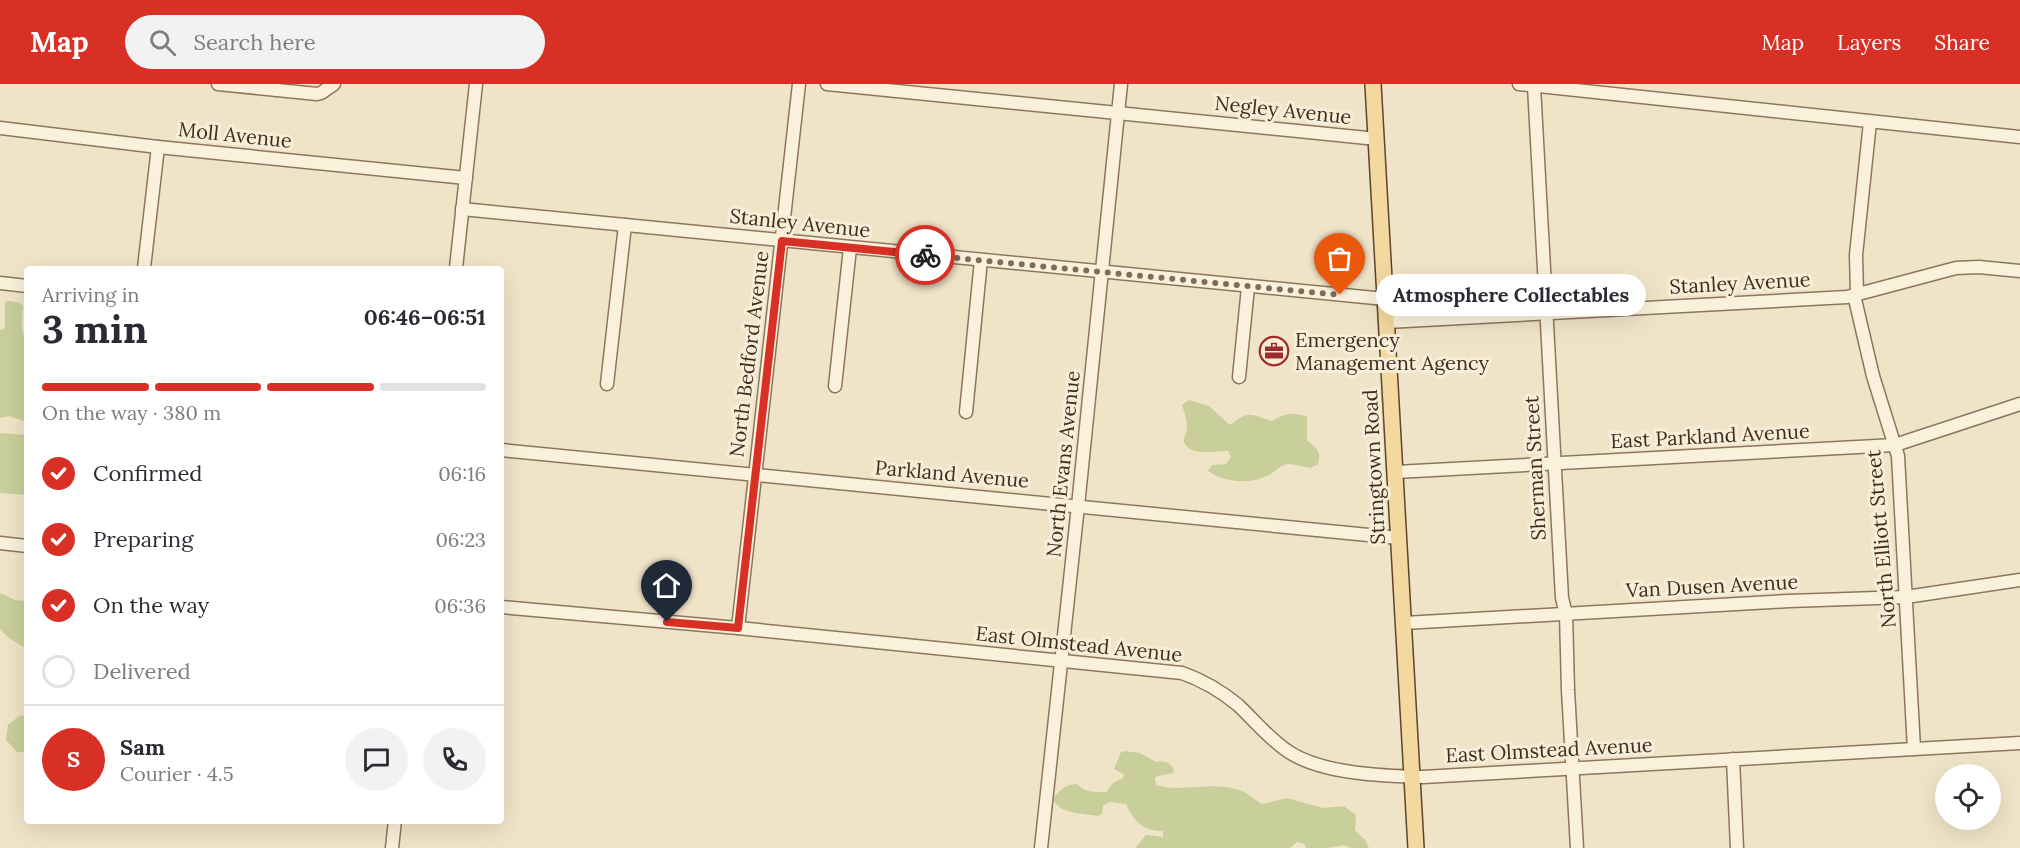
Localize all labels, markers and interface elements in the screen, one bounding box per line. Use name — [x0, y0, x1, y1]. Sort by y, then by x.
search box — [125, 15, 545, 69]
text: Map — [30, 24, 89, 60]
icon: search — [146, 26, 179, 59]
text: Search here — [194, 28, 316, 56]
text: Map — [1761, 29, 1804, 56]
text: Layers — [1837, 29, 1901, 56]
text: Share — [1934, 29, 1990, 56]
street label: Negley Avenue — [1213, 90, 1353, 129]
street label: Moll Avenue — [177, 116, 293, 153]
street label: Stanley Avenue — [728, 203, 872, 242]
courier — [895, 225, 955, 285]
pin — [1314, 233, 1365, 295]
icon: bike — [909, 239, 942, 272]
icon: bag — [1323, 242, 1356, 275]
street label: North Bedford Avenue — [723, 249, 774, 459]
street label: Stanley Avenue — [1669, 266, 1811, 299]
callout: Atmosphere Collectables — [1376, 274, 1646, 316]
text: Arriving in — [42, 282, 139, 307]
text: Atmosphere Collectables — [1393, 282, 1629, 307]
text: 06:46–06:51 — [364, 303, 486, 331]
text: 3 min — [42, 304, 148, 354]
place label: Emergency Management Agency — [1295, 327, 1490, 375]
office icon: Emergency Management Agency — [1258, 335, 1290, 367]
street label: North Evans Avenue — [1040, 369, 1085, 559]
street label: Stringtown Road — [1357, 389, 1390, 545]
street label: Sherman Street — [1518, 395, 1551, 541]
text: On the way · 380 m — [42, 400, 221, 425]
street label: East Parkland Avenue — [1610, 418, 1810, 453]
street label: North Elliott Street — [1860, 449, 1901, 629]
street label: Parkland Avenue — [874, 454, 1030, 493]
icon: check — [42, 457, 75, 490]
text: Confirmed — [93, 459, 202, 487]
text: 06:16 — [438, 461, 486, 486]
icon: check — [42, 523, 75, 556]
text: Preparing — [93, 525, 193, 553]
text: 06:23 — [435, 527, 486, 552]
pin — [641, 560, 692, 622]
street label: Van Dusen Avenue — [1624, 568, 1799, 603]
icon: home — [650, 569, 683, 602]
icon: check — [42, 589, 75, 622]
text: On the way — [93, 591, 209, 619]
text: 06:36 — [434, 593, 486, 618]
street label: East Olmstead Avenue — [975, 620, 1184, 667]
text: Delivered — [93, 657, 191, 685]
button: chat — [345, 728, 408, 791]
button: phone — [423, 728, 486, 791]
street label: East Olmstead Avenue — [1445, 732, 1653, 767]
text: Sam — [120, 733, 165, 761]
text: S — [67, 745, 80, 773]
text: Courier · 4.5 — [120, 761, 234, 786]
map controls — [1935, 764, 2001, 830]
button: locate — [1935, 764, 2001, 830]

